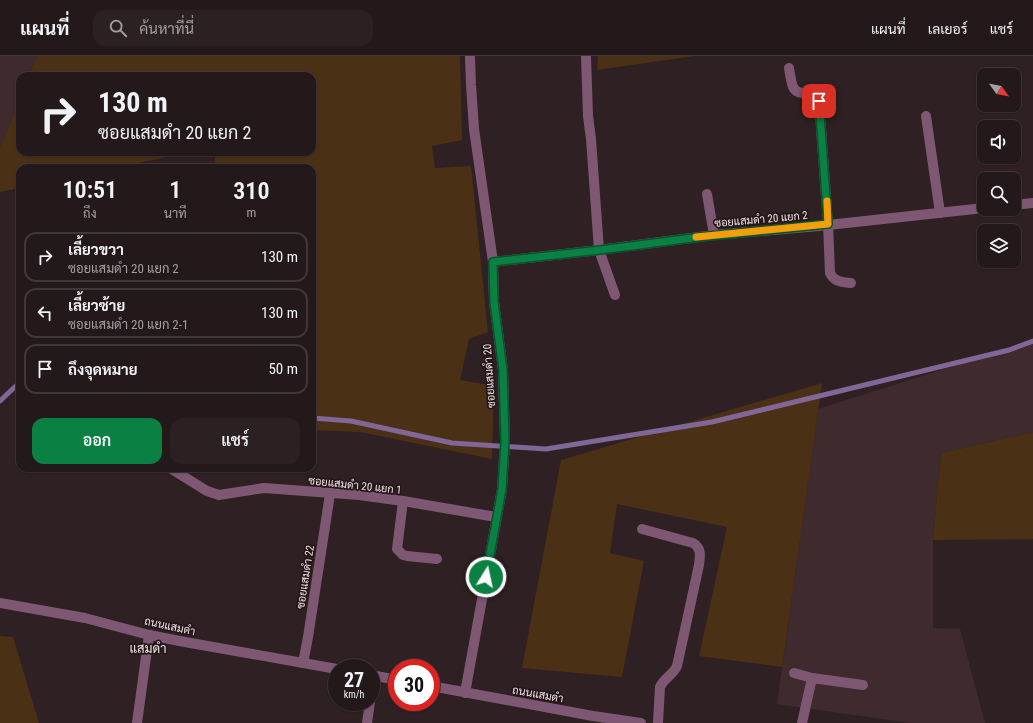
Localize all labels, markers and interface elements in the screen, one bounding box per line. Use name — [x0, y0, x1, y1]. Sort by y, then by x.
search box — [93, 10, 373, 46]
text: แผนที่ — [20, 17, 69, 40]
icon: search — [107, 17, 129, 39]
text: ค้นหาที่นี่ — [139, 20, 194, 38]
text: แผนที่ — [871, 21, 906, 37]
text: เลเยอร์ — [928, 21, 968, 37]
text: แชร์ — [990, 21, 1013, 37]
north arrow — [977, 68, 1021, 112]
map controls — [977, 68, 1021, 268]
pin — [802, 84, 836, 118]
text: 130 m — [98, 86, 168, 119]
icon: right — [32, 88, 84, 140]
icon: arrive — [808, 90, 830, 112]
button: sound — [977, 120, 1021, 164]
text: ซอยแสมดำ 20 แยก 2 — [98, 122, 251, 143]
button: search — [977, 172, 1021, 216]
text: 10:51 — [63, 176, 117, 204]
text: 1 — [169, 176, 181, 204]
text: 310 — [233, 177, 269, 205]
text: m — [246, 205, 256, 220]
text: ถึง — [83, 206, 97, 221]
text: นาที — [164, 206, 187, 221]
street label: ซอยแสมดำ 20 แยก 2 — [714, 208, 808, 230]
button: layers — [977, 224, 1021, 268]
text: เลี้ยวขวา — [68, 241, 124, 259]
icon: right — [34, 246, 56, 268]
text: 130 m — [261, 248, 298, 266]
text: ซอยแสมดำ 20 แยก 2 — [68, 261, 179, 276]
text: เลี้ยวซ้าย — [68, 297, 125, 315]
icon: left — [34, 302, 56, 324]
text: 130 m — [261, 304, 298, 322]
text: ซอยแสมดำ 20 แยก 2-1 — [68, 317, 188, 332]
street label: ซอยแสมดำ 20 — [480, 343, 498, 409]
icon: arrive — [34, 358, 56, 380]
text: 50 m — [268, 360, 298, 378]
text: ถึงจุดหมาย — [68, 361, 138, 379]
button: ออก — [32, 418, 162, 464]
button: แชร์ — [170, 418, 300, 464]
street label: ซอยแสมดำ 20 แยก 1 — [308, 473, 402, 497]
street label: ซอยแสมดำ 22 — [293, 544, 317, 610]
position arrow — [465, 556, 507, 598]
street label: ถนนแสมดำ — [143, 614, 197, 638]
district label: แสมดำ — [129, 641, 167, 656]
speed limit sign: 30 — [388, 659, 440, 711]
text: 27 — [344, 668, 364, 692]
street label: ถนนแสมดำ — [511, 683, 565, 705]
text: km/h — [344, 689, 364, 700]

